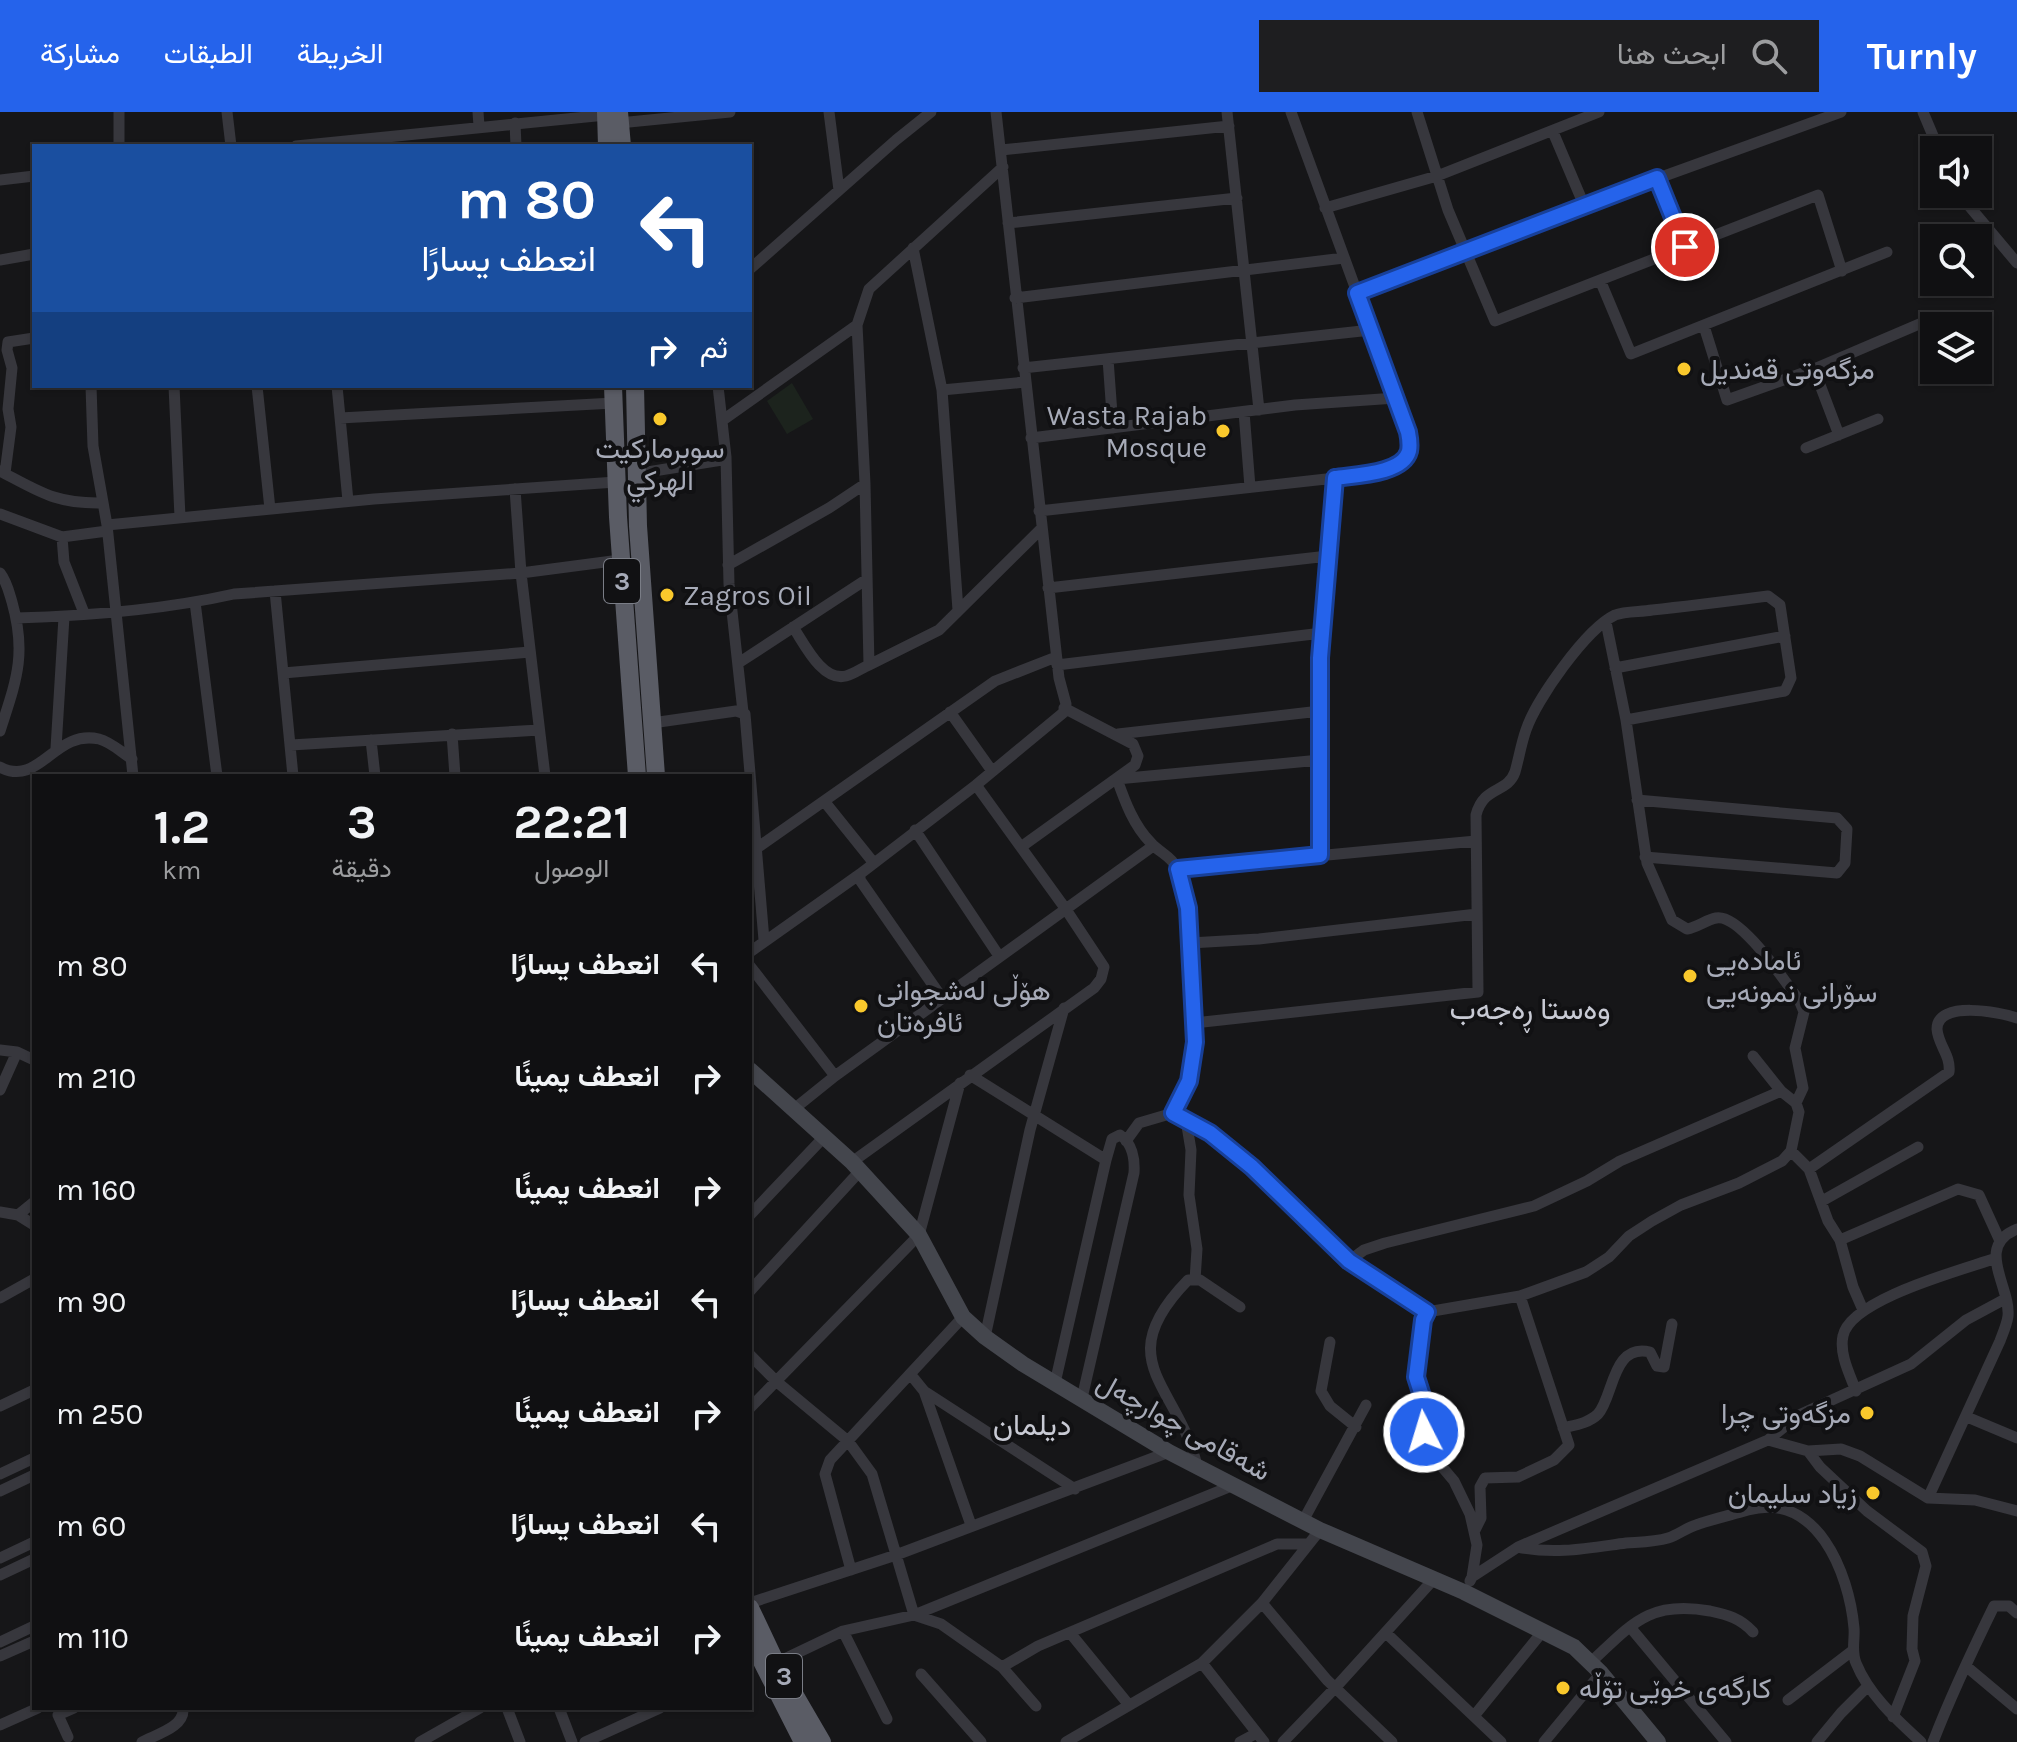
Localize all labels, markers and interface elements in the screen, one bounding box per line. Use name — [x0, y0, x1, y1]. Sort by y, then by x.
search box — [1259, 20, 1819, 92]
icon: search — [1747, 34, 1791, 78]
text: Turnly — [1867, 34, 1977, 79]
text: ابحث هنا — [1617, 36, 1727, 72]
text: مشاركة — [40, 37, 120, 70]
text: الطبقات — [164, 37, 253, 70]
text: الخريطة — [297, 37, 383, 70]
map controls — [1920, 136, 1992, 384]
button: sound — [1920, 136, 1992, 208]
text: 80 m — [457, 167, 596, 232]
icon: left — [624, 176, 728, 280]
pin — [1651, 213, 1719, 281]
button: search — [1920, 224, 1992, 296]
icon: arrive — [1663, 225, 1707, 269]
text: انعطف يسارًا — [421, 238, 596, 280]
button: layers — [1920, 312, 1992, 384]
icon: right — [640, 328, 684, 372]
text: ثم — [700, 330, 728, 366]
place label: مزگەوتی قەندیل — [1700, 353, 1875, 387]
marker: مزگەوتی قەندیل — [1675, 360, 1693, 378]
place label: Wasta Rajab Mosque — [1047, 399, 1207, 464]
marker: سوبرماركيت الهركي — [651, 410, 669, 428]
marker: Wasta Rajab Mosque — [1214, 422, 1232, 440]
place label: سوبرماركيت الهركي — [595, 432, 725, 503]
road number: 3 — [604, 559, 640, 603]
place label: Zagros Oil — [683, 579, 812, 612]
marker: Zagros Oil — [658, 586, 676, 604]
text: 3 — [347, 794, 377, 850]
text: 22:21 — [513, 794, 630, 850]
text: 1.2 — [154, 799, 210, 855]
text: دقيقة — [332, 853, 392, 884]
text: الوصول — [534, 853, 609, 884]
text: km — [162, 855, 201, 886]
icon: left — [684, 944, 728, 988]
place label: ئامادەیی سۆرانی نمونەیی — [1706, 944, 1877, 1010]
text: انعطف يسارًا — [510, 946, 660, 982]
text: 80 m — [56, 948, 127, 984]
marker: ئامادەیی سۆرانی نمونەیی — [1681, 967, 1699, 985]
place label: هۆڵی لەشجوانی ئافرەتان — [877, 974, 1051, 1040]
district label: وەستا ڕەجەب — [1449, 991, 1611, 1033]
marker: هۆڵی لەشجوانی ئافرەتان — [852, 997, 870, 1015]
icon: right — [684, 1056, 728, 1100]
text: انعطف يمينًا — [514, 1058, 660, 1094]
text: 210 m — [56, 1060, 136, 1096]
icon: right — [684, 1168, 728, 1212]
text: انعطف يمينًا — [514, 1170, 660, 1206]
text: 160 m — [56, 1172, 136, 1208]
icon: left — [684, 1280, 728, 1324]
text: انعطف يسارًا — [510, 1282, 660, 1318]
text: 90 m — [56, 1284, 126, 1320]
street label: شەقامی چوارچەل — [1090, 1365, 1276, 1489]
position arrow — [1382, 1390, 1466, 1474]
icon: right — [684, 1392, 728, 1436]
text: انعطف يمينًا — [514, 1394, 660, 1430]
text: 250 m — [56, 1396, 143, 1432]
place label: مزگەوتى چرا — [1721, 1397, 1851, 1432]
marker: مزگەوتى چرا — [1858, 1404, 1876, 1422]
district label: دیلمان — [993, 1407, 1071, 1443]
place label: زياد سليمان — [1728, 1477, 1857, 1511]
marker: زياد سليمان — [1864, 1484, 1882, 1502]
icon: left — [684, 1504, 728, 1548]
text: انعطف يسارًا — [510, 1506, 660, 1542]
text: 60 m — [56, 1508, 126, 1544]
icon: right — [684, 1616, 728, 1660]
text: انعطف يمينًا — [514, 1618, 660, 1654]
text: 110 m — [56, 1620, 129, 1656]
road number: 3 — [766, 1654, 802, 1698]
place label: کارگەی خوێی تۆڵە — [1579, 1672, 1771, 1706]
marker: کارگەی خوێی تۆڵە — [1554, 1679, 1572, 1697]

